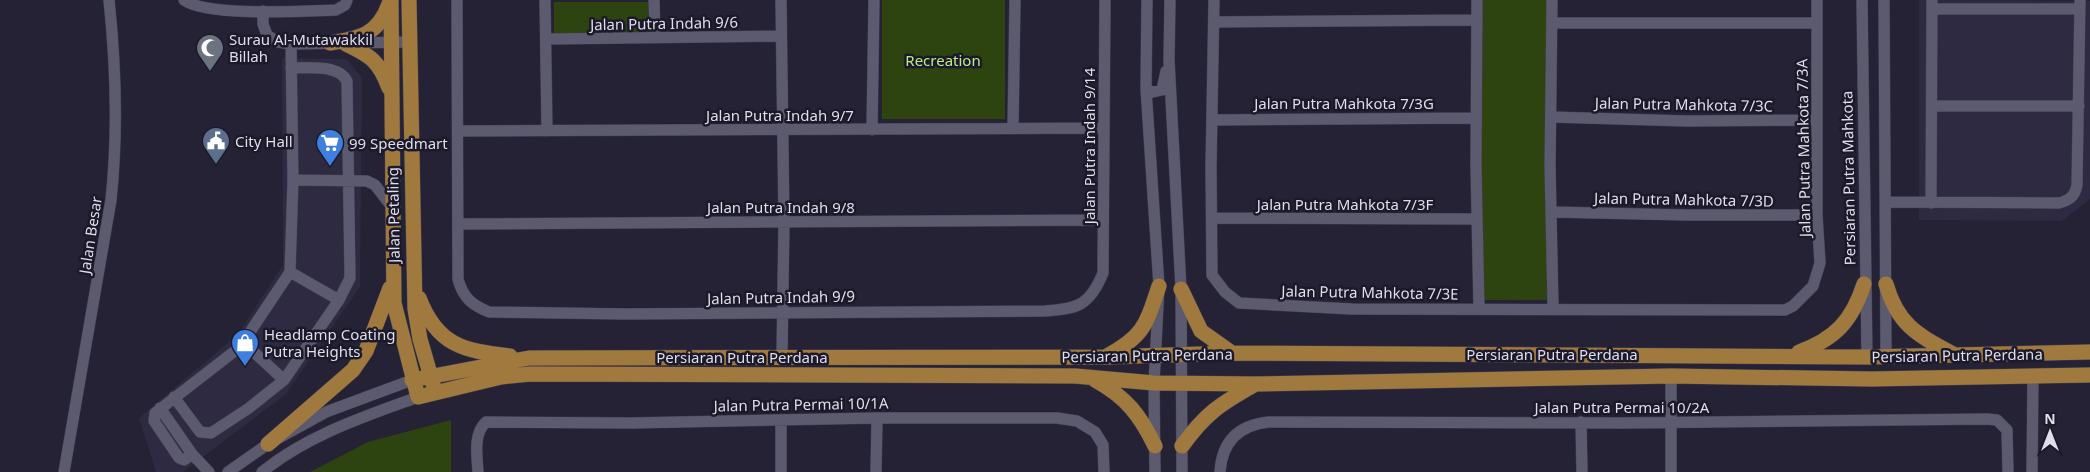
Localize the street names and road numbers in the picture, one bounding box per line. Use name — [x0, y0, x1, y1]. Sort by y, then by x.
street label: Jalan Putra Indah 9/6 — [588, 12, 738, 34]
street label: Jalan Putra Mahkota 7/3A — [1791, 58, 1815, 239]
street label: Jalan Putra Indah 9/14 — [1079, 67, 1099, 226]
street label: Persiaran Putra Mahkota — [1836, 90, 1860, 266]
street label: Jalan Putra Mahkota 7/3C — [1593, 92, 1774, 116]
street label: Jalan Putra Mahkota 7/3G — [1252, 93, 1434, 113]
street label: Jalan Putra Indah 9/7 — [704, 105, 854, 125]
street label: Jalan Petaling — [382, 167, 404, 265]
street label: Jalan Putra Mahkota 7/3D — [1592, 187, 1774, 211]
street label: Jalan Putra Mahkota 7/3F — [1255, 194, 1433, 214]
street label: Jalan Besar — [74, 195, 106, 277]
street label: Jalan Putra Indah 9/8 — [705, 197, 855, 217]
street label: Jalan Putra Mahkota 7/3E — [1279, 280, 1459, 304]
street label: Jalan Putra Indah 9/9 — [705, 286, 855, 308]
street label: Persiaran Putra Perdana — [1061, 344, 1233, 366]
street label: Persiaran Putra Perdana — [1466, 344, 1638, 364]
street label: Persiaran Putra Perdana — [1871, 344, 2043, 366]
street label: Persiaran Putra Perdana — [656, 347, 828, 367]
street label: Jalan Putra Permai 10/1A — [711, 392, 889, 416]
street label: Jalan Putra Permai 10/2A — [1533, 397, 1710, 417]

